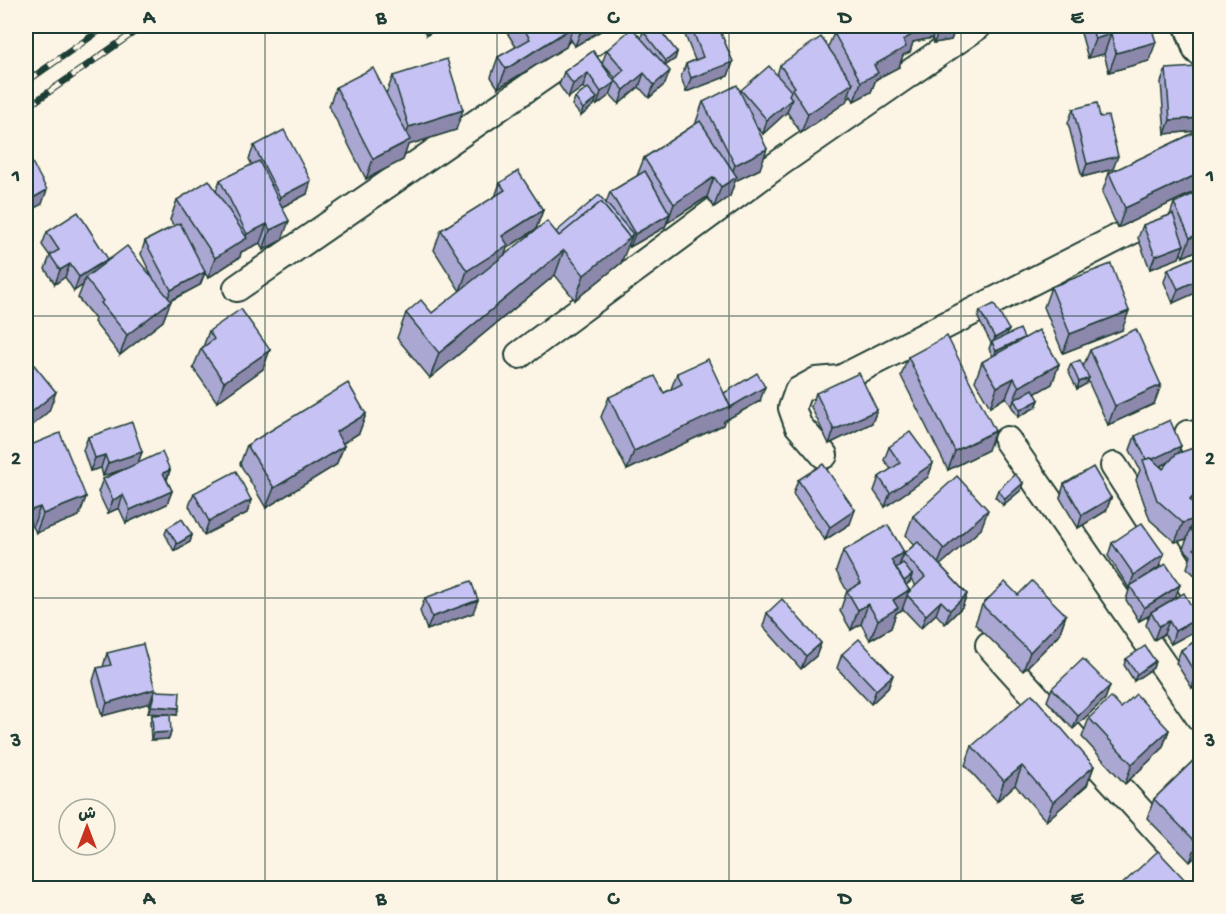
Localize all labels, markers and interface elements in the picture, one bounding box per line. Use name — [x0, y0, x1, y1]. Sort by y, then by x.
text: A — [142, 8, 157, 31]
text: B — [375, 8, 387, 31]
text: C — [607, 8, 621, 31]
text: D — [836, 8, 852, 31]
text: E — [1071, 8, 1085, 31]
text: 1 — [11, 166, 20, 189]
text: 1 — [1205, 166, 1214, 189]
text: 2 — [11, 449, 21, 472]
text: 2 — [1205, 449, 1215, 472]
text: 3 — [10, 731, 21, 754]
text: 3 — [1204, 731, 1215, 754]
north arrow — [57, 797, 117, 857]
text: ش — [78, 806, 96, 825]
text: A — [142, 889, 157, 912]
text: B — [375, 889, 387, 912]
text: C — [607, 889, 621, 912]
text: D — [836, 889, 852, 912]
text: E — [1071, 889, 1085, 912]

